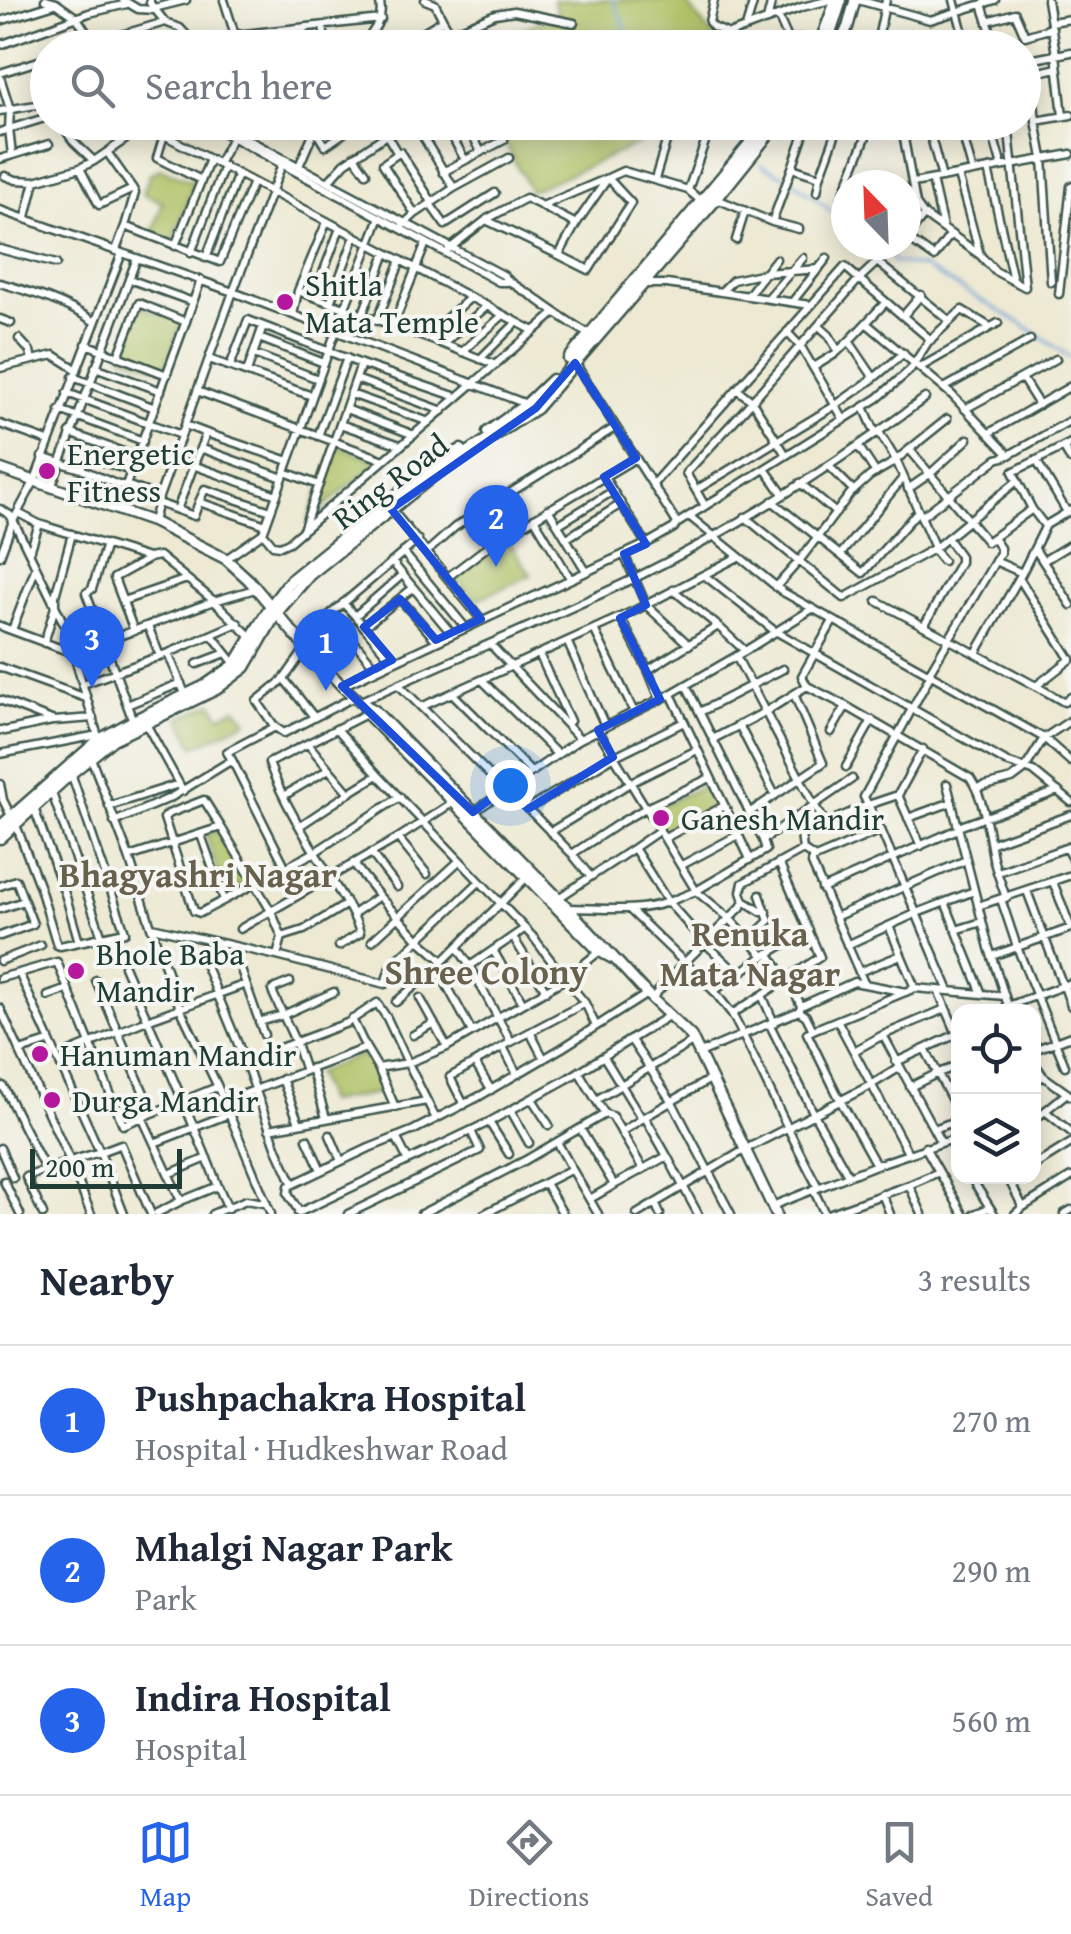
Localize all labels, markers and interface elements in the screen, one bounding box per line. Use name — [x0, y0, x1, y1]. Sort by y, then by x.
search box — [30, 30, 1041, 140]
text: Search here — [145, 57, 333, 113]
icon: search — [65, 58, 120, 113]
north arrow — [831, 170, 921, 260]
place label: Shitla Mata Temple — [305, 261, 479, 345]
marker: Shitla Mata Temple — [274, 291, 296, 313]
street label: Ring Road — [322, 422, 458, 540]
place label: Energetic Fitness — [67, 430, 195, 514]
marker: Energetic Fitness — [36, 460, 58, 482]
pin: 2 — [464, 484, 528, 567]
pin: 3 — [59, 606, 124, 688]
pin: 1 — [294, 608, 358, 691]
your location — [485, 760, 536, 811]
place label: Ganesh Mandir — [681, 795, 884, 842]
marker: Ganesh Mandir — [650, 807, 672, 829]
district label: Bhagyashri Nagar — [59, 849, 337, 900]
district label: Renuka Mata Nagar — [660, 908, 840, 999]
place label: Bhole Baba Mandir — [96, 930, 244, 1014]
district label: Shree Colony — [384, 946, 588, 997]
marker: Bhole Baba Mandir — [65, 960, 87, 982]
map controls — [951, 1004, 1041, 1184]
button: locate — [951, 1004, 1041, 1094]
place label: Hanuman Mandir — [60, 1031, 297, 1078]
marker: Hanuman Mandir — [29, 1043, 51, 1065]
place label: Durga Mandir — [72, 1077, 259, 1124]
marker: Durga Mandir — [41, 1089, 63, 1111]
button: layers — [951, 1094, 1041, 1184]
scale bar — [30, 1144, 182, 1188]
text: 200 m — [45, 1146, 114, 1187]
text: Nearby — [40, 1249, 174, 1310]
text: 3 results — [918, 1256, 1031, 1303]
text: Pushpachakra Hospital — [135, 1369, 526, 1425]
text: 1 — [64, 1397, 81, 1444]
text: 270 m — [952, 1397, 1031, 1444]
text: Hospital · Hudkeshwar Road — [135, 1425, 508, 1472]
text: Mhalgi Nagar Park — [135, 1519, 452, 1575]
text: 2 — [64, 1547, 81, 1594]
text: 290 m — [952, 1547, 1031, 1594]
text: Park — [135, 1575, 197, 1622]
text: Indira Hospital — [135, 1669, 391, 1725]
text: 3 — [64, 1697, 81, 1744]
text: 560 m — [952, 1697, 1031, 1744]
text: Hospital — [135, 1725, 247, 1772]
tab: Map — [138, 1815, 193, 1916]
tab: Directions — [469, 1815, 589, 1916]
tab: Saved — [865, 1815, 933, 1916]

